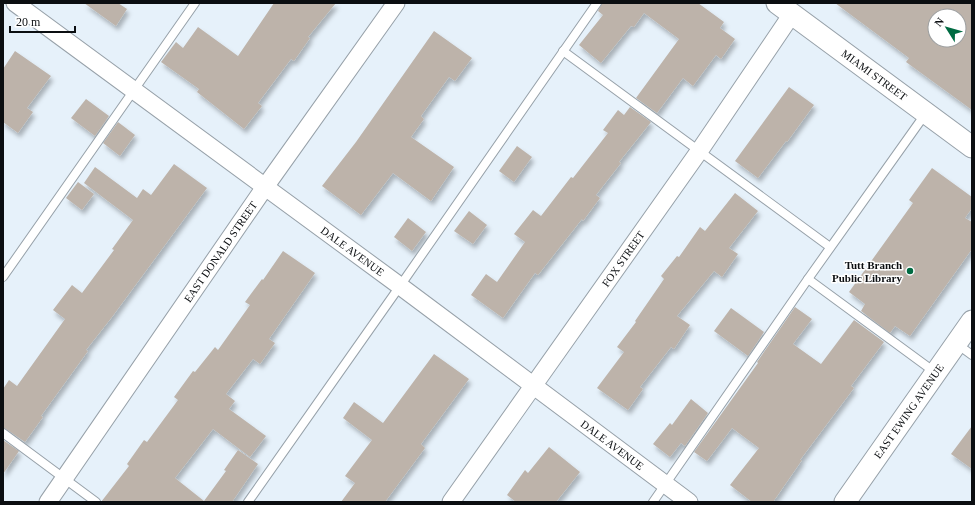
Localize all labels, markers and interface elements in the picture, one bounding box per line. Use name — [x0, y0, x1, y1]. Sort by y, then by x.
scale bar — [10, 8, 75, 34]
north arrow — [927, 8, 967, 48]
text: 20 m — [16, 15, 41, 29]
text: N — [932, 15, 946, 29]
street label: MIAMI STREET — [839, 47, 909, 103]
street label: EAST DONALD STREET — [182, 199, 260, 304]
street label: DALE AVENUE — [319, 224, 387, 278]
street label: FOX STREET — [599, 228, 647, 289]
place label: Tutt Branch Public Library — [832, 259, 902, 284]
marker: Tutt Branch Public Library — [905, 266, 915, 276]
street label: EAST EWING AVENUE — [871, 361, 946, 461]
street label: DALE AVENUE — [579, 417, 646, 472]

